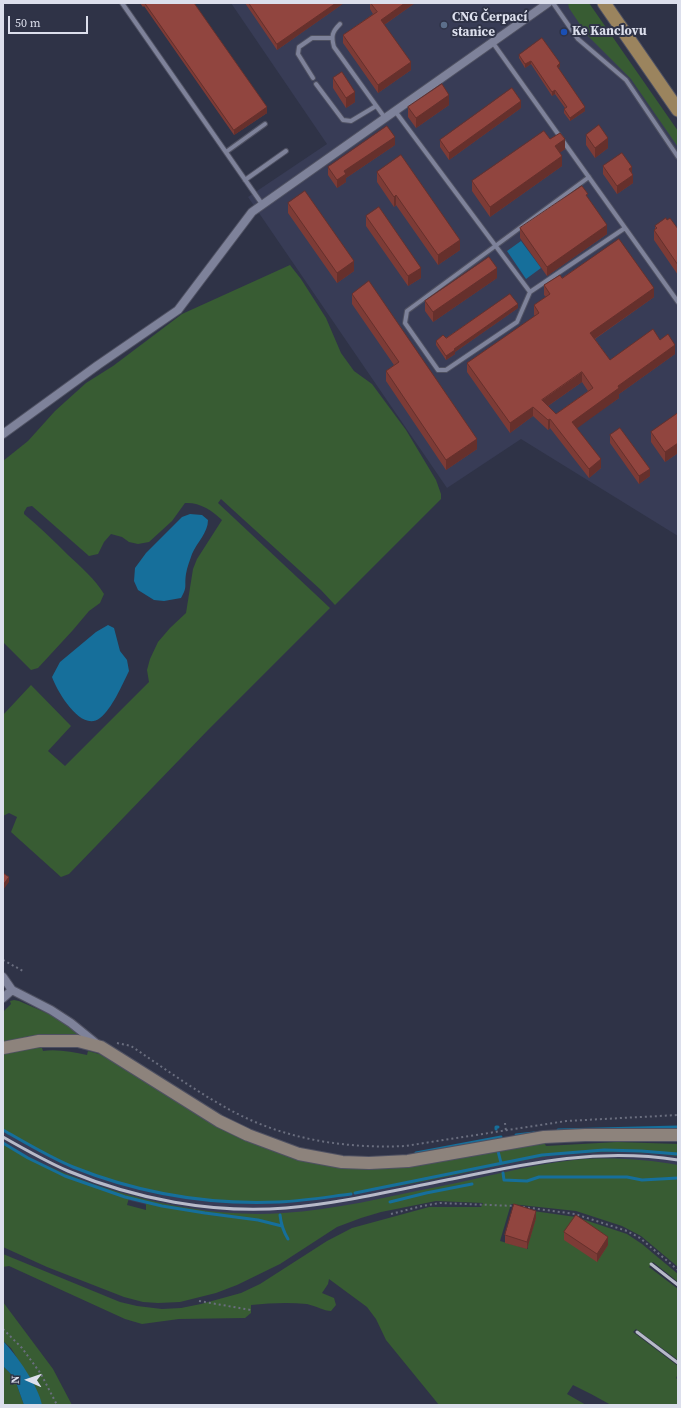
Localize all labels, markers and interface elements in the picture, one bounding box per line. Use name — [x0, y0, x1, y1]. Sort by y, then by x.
scale bar — [10, 8, 90, 34]
place label: CNG Čerpací stanice — [452, 10, 527, 41]
text: 50 m — [15, 15, 41, 31]
marker: CNG Čerpací stanice — [439, 20, 449, 30]
place label: Ke Kanclovu — [572, 24, 647, 40]
marker: Ke Kanclovu — [559, 27, 569, 37]
north arrow — [8, 1360, 48, 1400]
text: N — [8, 1375, 23, 1384]

